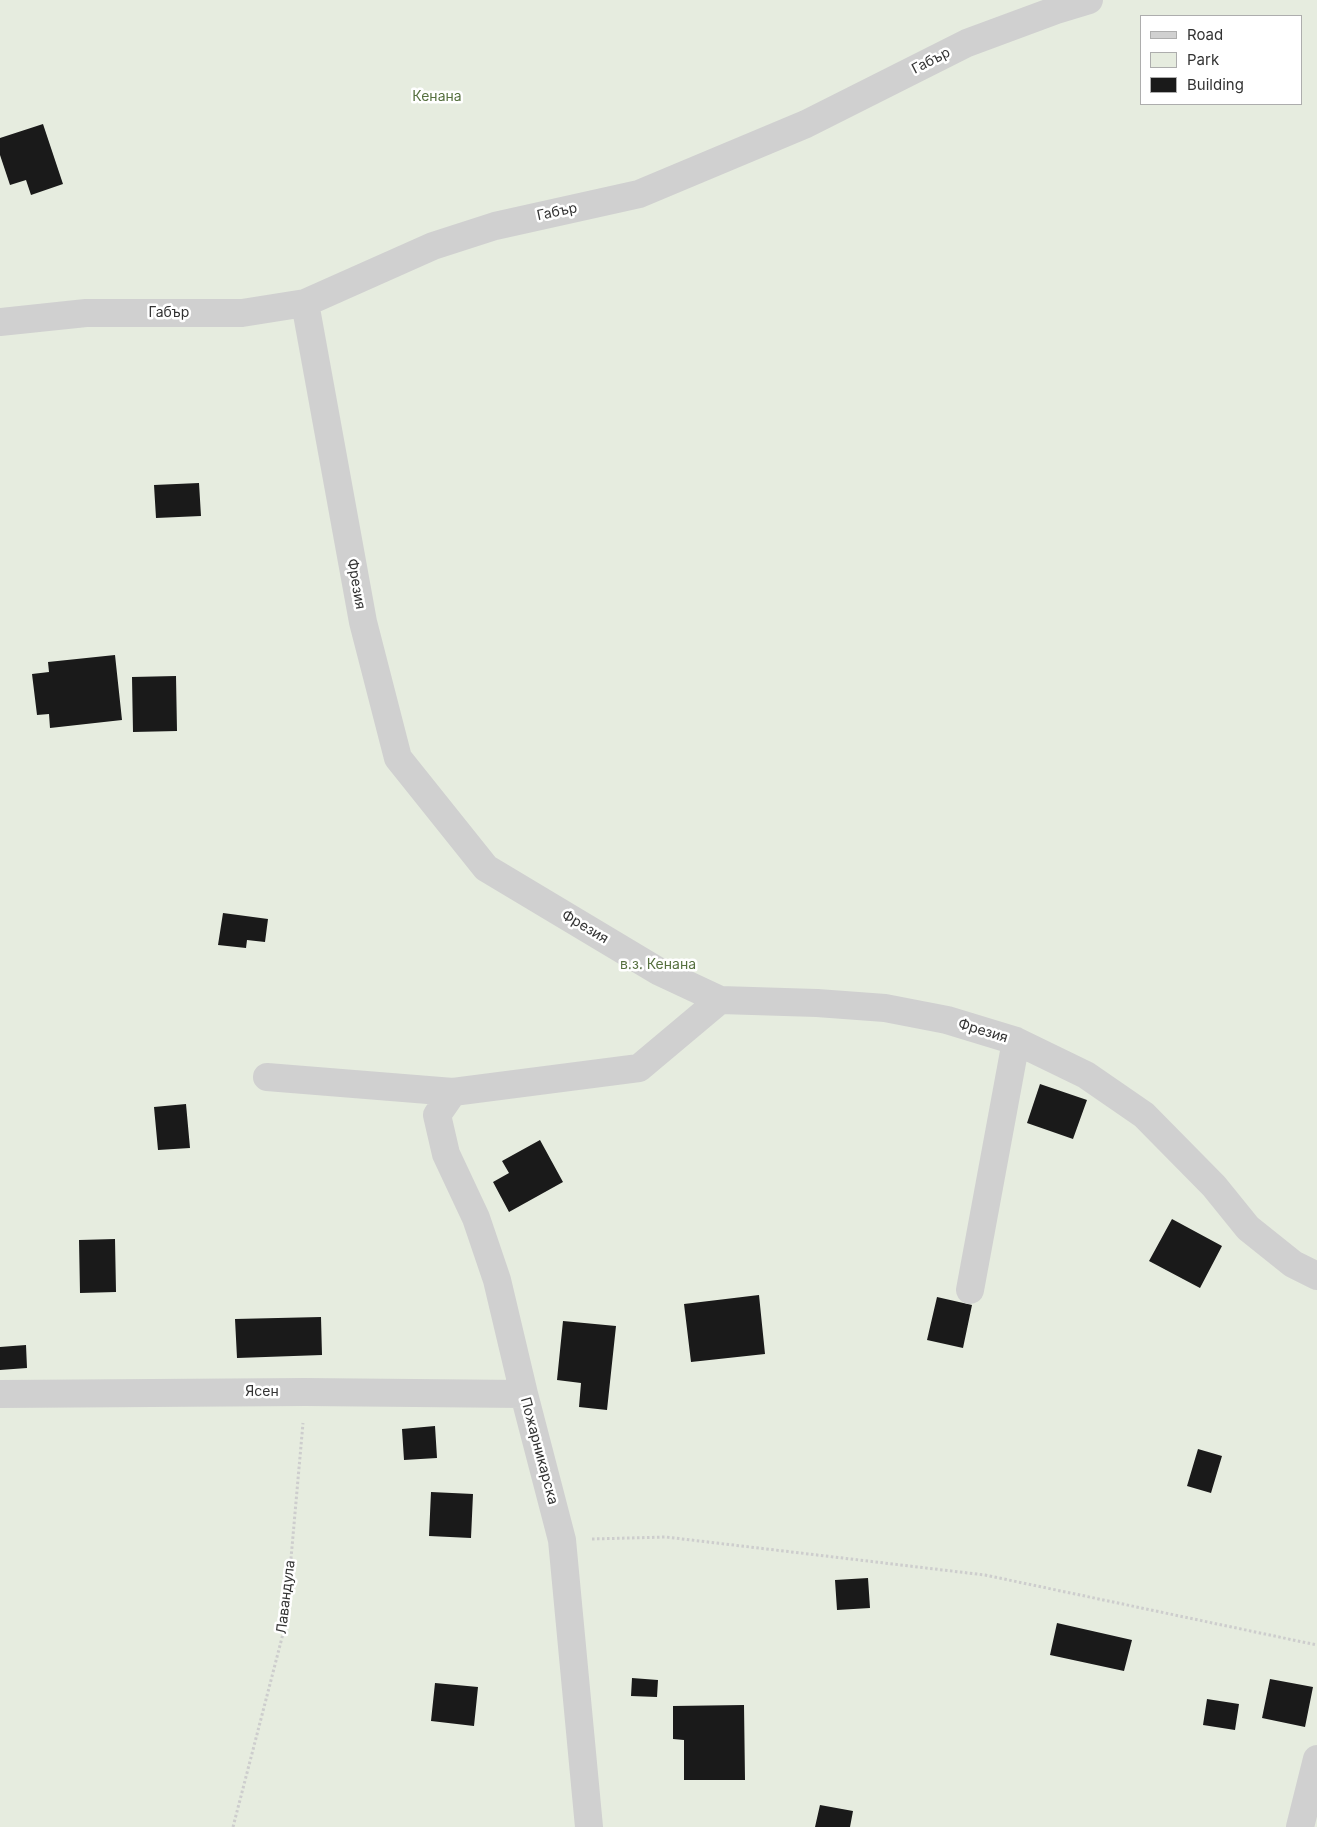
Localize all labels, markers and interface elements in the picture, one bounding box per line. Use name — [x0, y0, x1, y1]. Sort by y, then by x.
legend — [1140, 15, 1302, 105]
text: Road — [1187, 25, 1223, 44]
street label: Габър — [909, 44, 953, 78]
text: Park — [1187, 50, 1219, 69]
text: Building — [1187, 75, 1244, 94]
park label: Кенана — [412, 89, 462, 105]
street label: Габър — [535, 200, 579, 224]
street label: Габър — [149, 305, 189, 321]
street label: Фрезия — [343, 557, 369, 611]
street label: Фрезия — [559, 907, 611, 947]
park label: в.з. Кенана — [620, 957, 696, 973]
street label: Фрезия — [956, 1015, 1010, 1047]
street label: Ясен — [245, 1384, 279, 1400]
street label: Пожарникарска — [517, 1396, 561, 1506]
street label: Лавандула — [273, 1559, 299, 1635]

